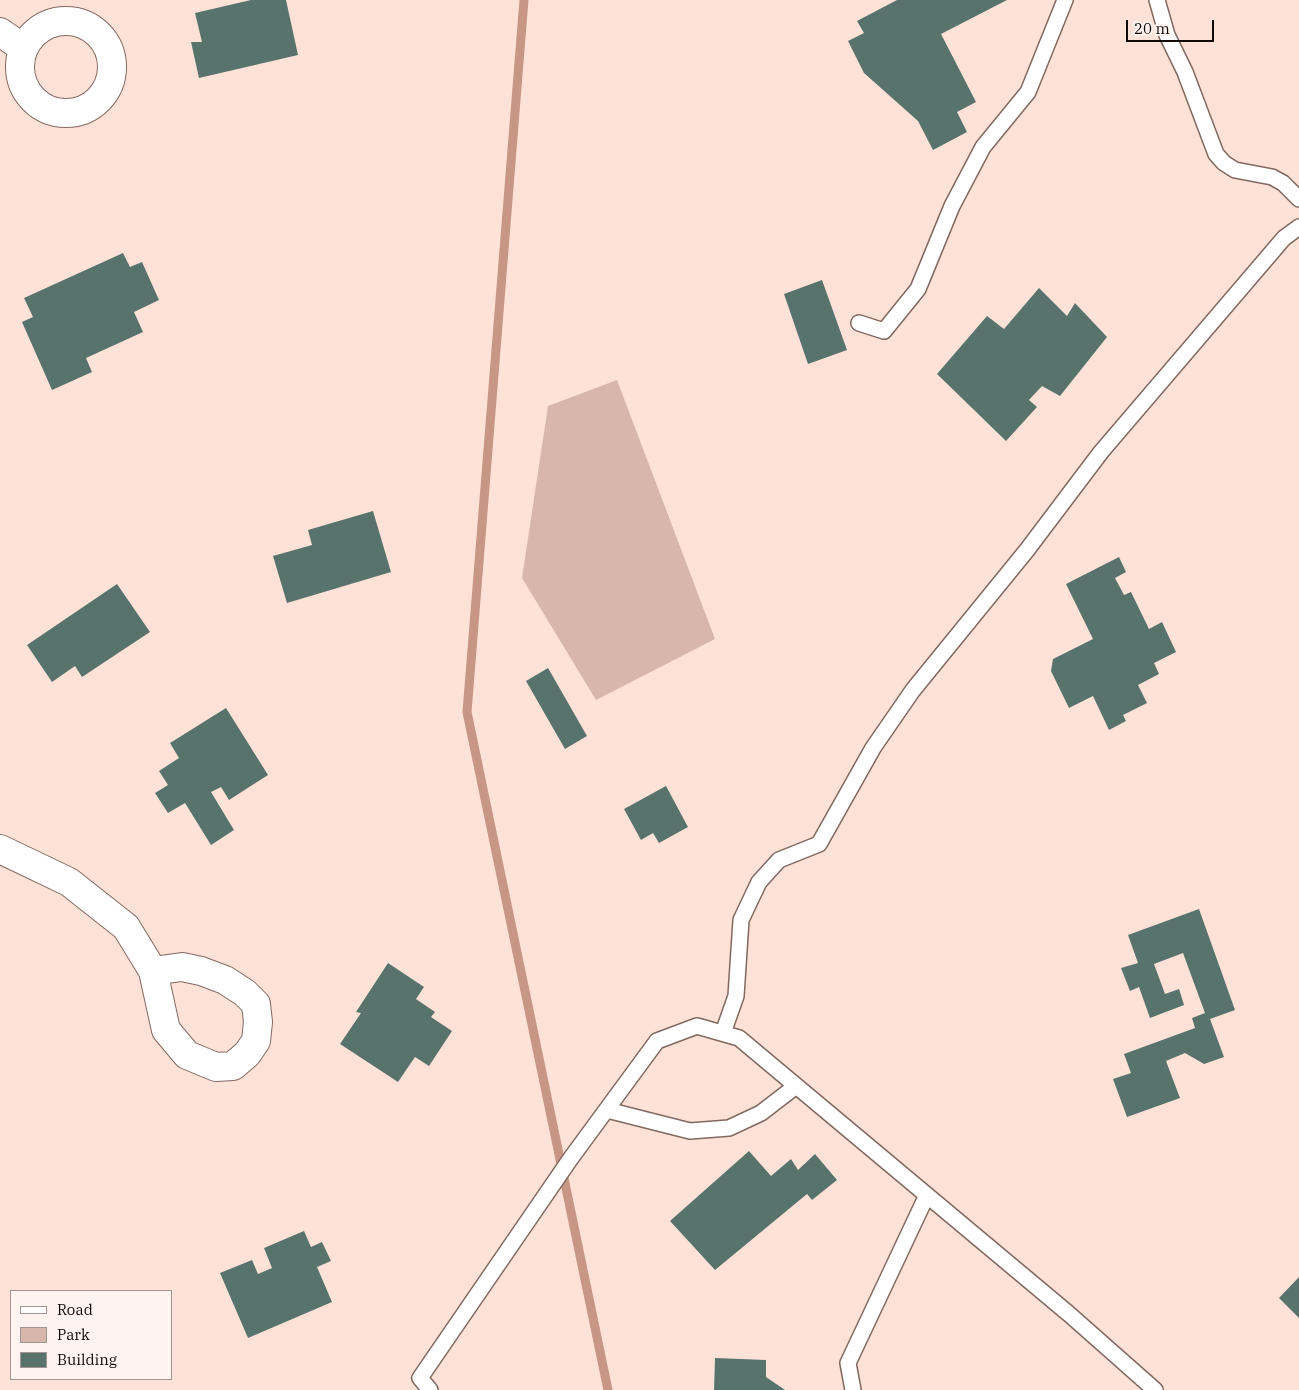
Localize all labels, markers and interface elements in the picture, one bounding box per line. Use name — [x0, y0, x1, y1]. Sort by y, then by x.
scale bar — [1129, 10, 1216, 42]
text: 20 m — [1134, 19, 1170, 38]
legend — [10, 1290, 172, 1380]
text: Road — [57, 1300, 93, 1319]
text: Park — [57, 1325, 90, 1344]
text: Building — [57, 1350, 117, 1369]

